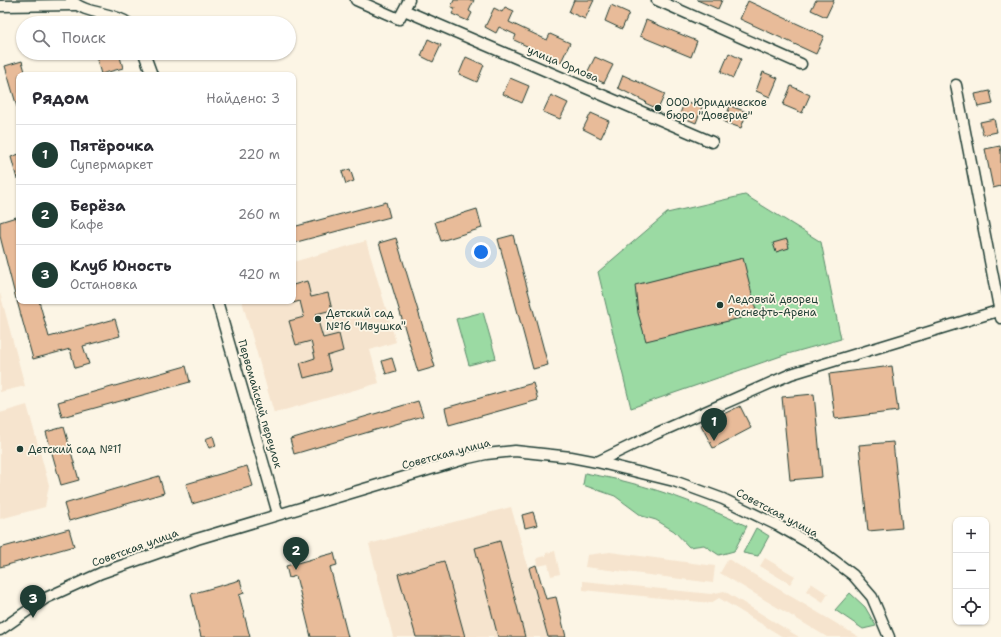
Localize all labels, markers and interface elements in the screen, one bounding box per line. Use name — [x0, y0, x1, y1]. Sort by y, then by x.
search box — [16, 16, 296, 60]
icon: search — [30, 27, 52, 49]
text: Поиск — [62, 28, 106, 48]
street label: улица Орлова — [525, 42, 601, 86]
text: Рядом — [32, 87, 89, 109]
text: Найдено: 3 — [206, 90, 280, 107]
place label: ООО Юридическое бюро "Доверие" — [666, 95, 767, 123]
marker: ООО Юридическое бюро "Доверие" — [653, 103, 663, 113]
text: Пятёрочка — [70, 136, 154, 156]
text: 1 — [42, 146, 48, 163]
text: 220 m — [238, 146, 280, 163]
text: Супермаркет — [70, 156, 153, 173]
text: Берёза — [70, 196, 125, 216]
text: 2 — [40, 206, 50, 223]
text: 260 m — [238, 206, 280, 223]
text: Кафе — [70, 216, 104, 233]
your location — [471, 242, 491, 262]
text: Клуб Юность — [70, 256, 172, 276]
text: 3 — [40, 266, 50, 283]
text: 420 m — [238, 266, 280, 283]
text: Остановка — [70, 276, 137, 293]
place label: Ледовый дворец Роснефть-Арена — [728, 292, 818, 320]
marker: Ледовый дворец Роснефть-Арена — [715, 300, 725, 310]
place label: Детский сад №16 "Ивушка" — [326, 306, 406, 334]
marker: Детский сад №16 "Ивушка" — [313, 314, 323, 324]
street label: Первомайский переулок — [234, 338, 286, 470]
pin: 1 — [701, 408, 727, 441]
street label: Советская улица — [400, 435, 492, 473]
place label: Детский сад №11 — [28, 442, 122, 457]
marker: Детский сад №11 — [15, 444, 25, 454]
street label: Советская улица — [733, 485, 821, 541]
map controls — [953, 517, 989, 625]
button: + — [953, 517, 989, 553]
street label: Советская улица — [90, 525, 180, 571]
pin: 2 — [283, 537, 309, 570]
button: − — [953, 553, 989, 589]
pin: 3 — [20, 585, 46, 618]
button: locate — [953, 589, 989, 625]

